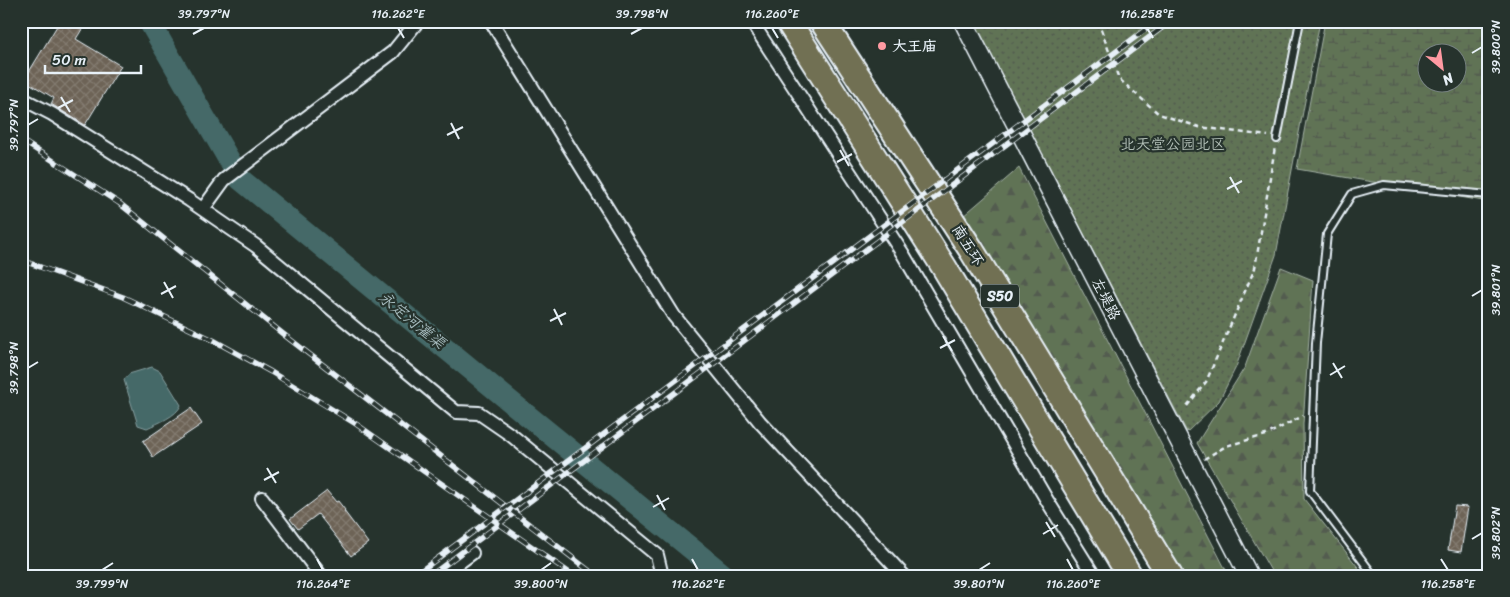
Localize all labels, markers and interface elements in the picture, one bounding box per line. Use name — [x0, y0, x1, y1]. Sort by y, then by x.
text: 39.797°N — [178, 3, 231, 25]
text: 116.262°E — [371, 3, 426, 25]
text: 39.798°N — [616, 3, 669, 25]
text: 116.260°E — [745, 3, 800, 25]
text: 116.258°E — [1120, 3, 1175, 25]
text: 39.800°N — [1485, 20, 1507, 74]
place label: 大王庙 — [892, 33, 937, 59]
marker: 大王庙 — [876, 40, 888, 52]
scale bar — [45, 42, 141, 74]
north arrow — [1418, 42, 1468, 92]
text: 50 m — [52, 47, 87, 73]
text: N — [1437, 65, 1459, 92]
text: 39.797°N — [3, 98, 25, 151]
park label: 北天堂公园北区 — [1120, 131, 1226, 157]
street label: 南五环 — [945, 219, 991, 271]
text: 39.801°N — [1485, 264, 1507, 316]
street label: 左堤路 — [1084, 273, 1128, 325]
water label: 永定河灌渠 — [372, 284, 454, 358]
road number: S50 — [981, 284, 1019, 308]
text: 39.798°N — [3, 341, 25, 394]
text: 39.802°N — [1485, 506, 1507, 559]
text: 39.799°N — [76, 573, 129, 595]
text: 116.264°E — [296, 573, 351, 595]
text: 39.800°N — [514, 573, 568, 595]
text: 116.262°E — [671, 573, 726, 595]
text: 39.801°N — [953, 573, 1005, 595]
text: 116.260°E — [1046, 573, 1101, 595]
text: 116.258°E — [1421, 573, 1476, 595]

